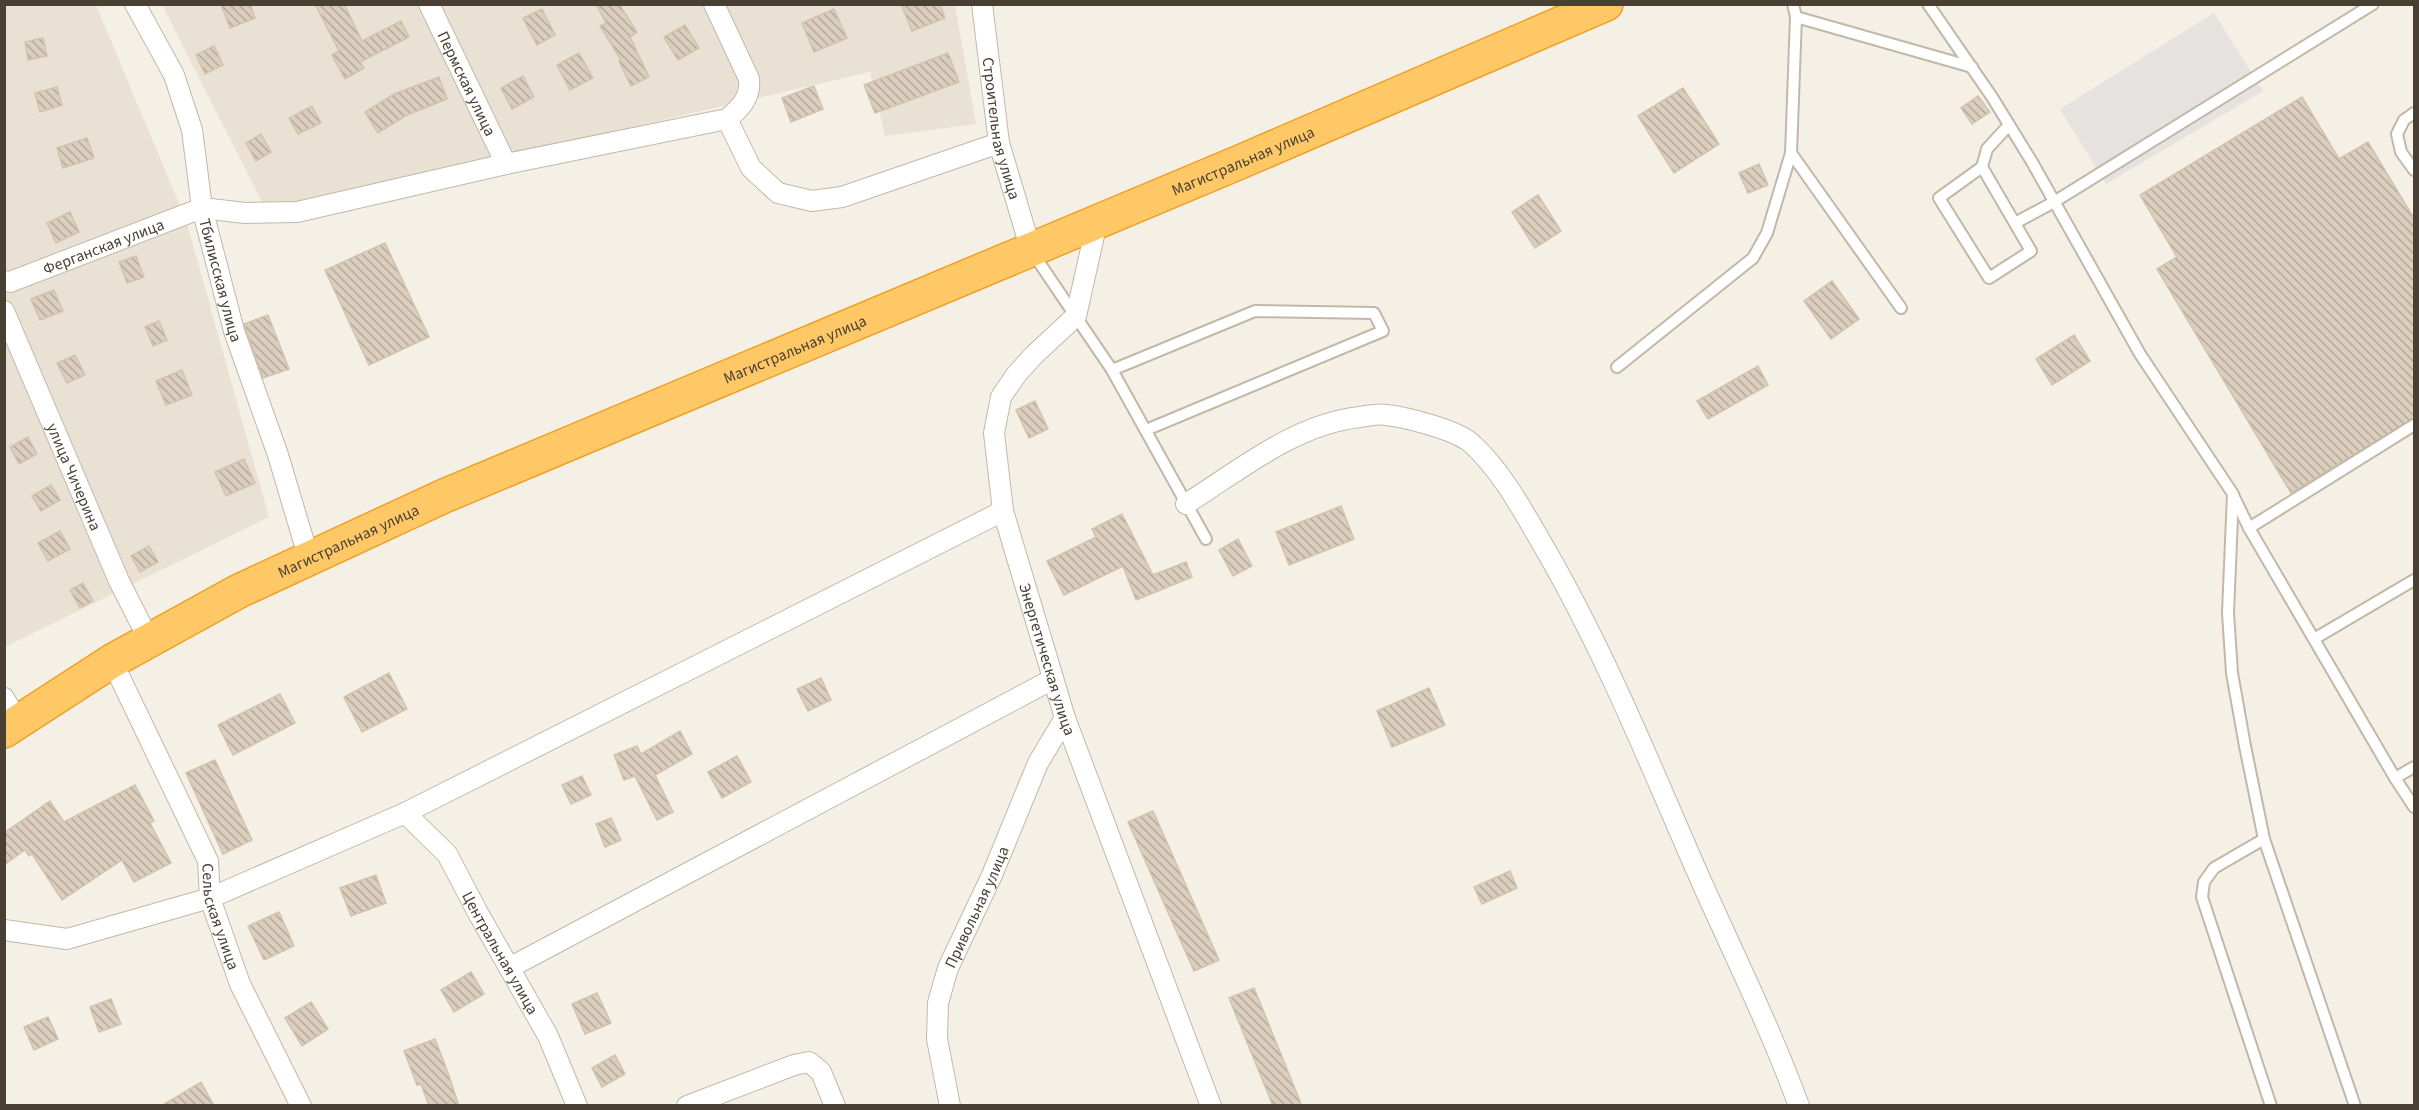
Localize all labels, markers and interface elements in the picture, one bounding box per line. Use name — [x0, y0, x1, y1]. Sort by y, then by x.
street label: Пермская улица — [432, 28, 501, 140]
street label: Строительная улица — [977, 56, 1025, 202]
street label: Магистральная улица — [1168, 121, 1318, 202]
street label: Ферганская улица — [40, 214, 167, 280]
street label: Тбилисская улица — [193, 216, 247, 345]
street label: Магистральная улица — [720, 310, 870, 390]
street label: улица Чичерина — [41, 420, 106, 534]
street label: Магистральная улица — [274, 499, 423, 584]
street label: Энергетическая улица — [1013, 581, 1081, 739]
street label: Привольная улица — [940, 843, 1015, 972]
street label: Сельская улица — [196, 863, 244, 973]
street label: Центральная улица — [456, 888, 543, 1019]

